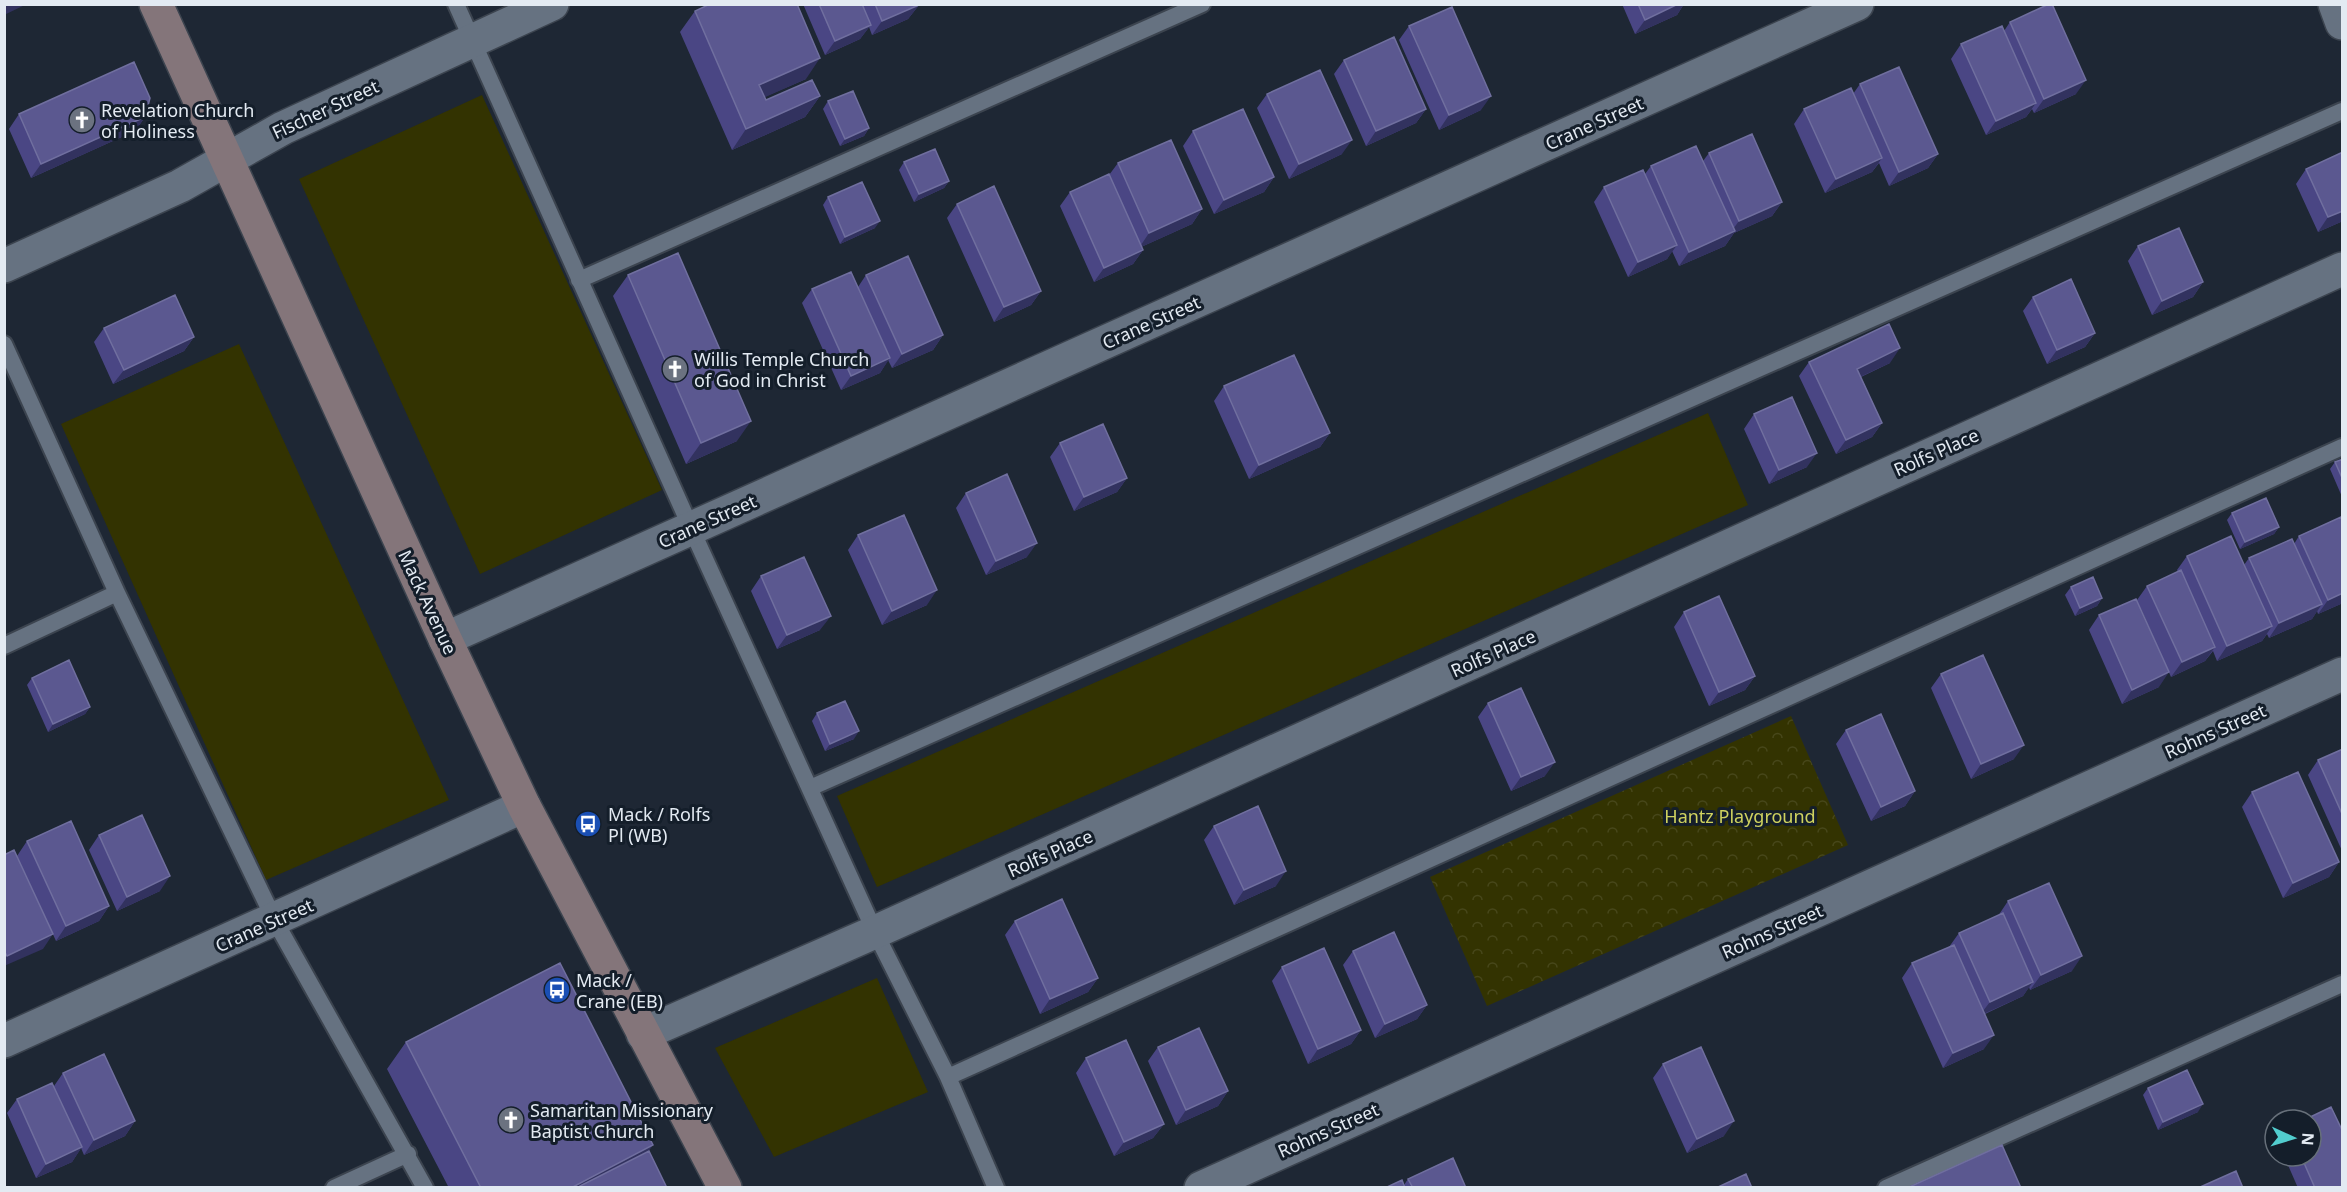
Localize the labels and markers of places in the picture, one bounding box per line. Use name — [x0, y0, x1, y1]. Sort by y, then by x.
place label: Revelation Church of Holiness — [101, 98, 254, 143]
church icon: Revelation Church of Holiness — [67, 105, 97, 135]
place label: Willis Temple Church of God in Christ — [694, 347, 869, 392]
church icon: Willis Temple Church of God in Christ — [660, 354, 690, 384]
place label: Mack / Rolfs Pl (WB) — [608, 802, 710, 847]
bus stop icon: Mack / Rolfs Pl (WB) — [573, 809, 603, 839]
place label: Mack / Crane (EB) — [576, 968, 663, 1013]
bus stop icon: Mack / Crane (EB) — [542, 975, 572, 1005]
place label: Samaritan Missionary Baptist Church — [530, 1098, 714, 1143]
church icon: Samaritan Missionary Baptist Church — [496, 1105, 526, 1135]

